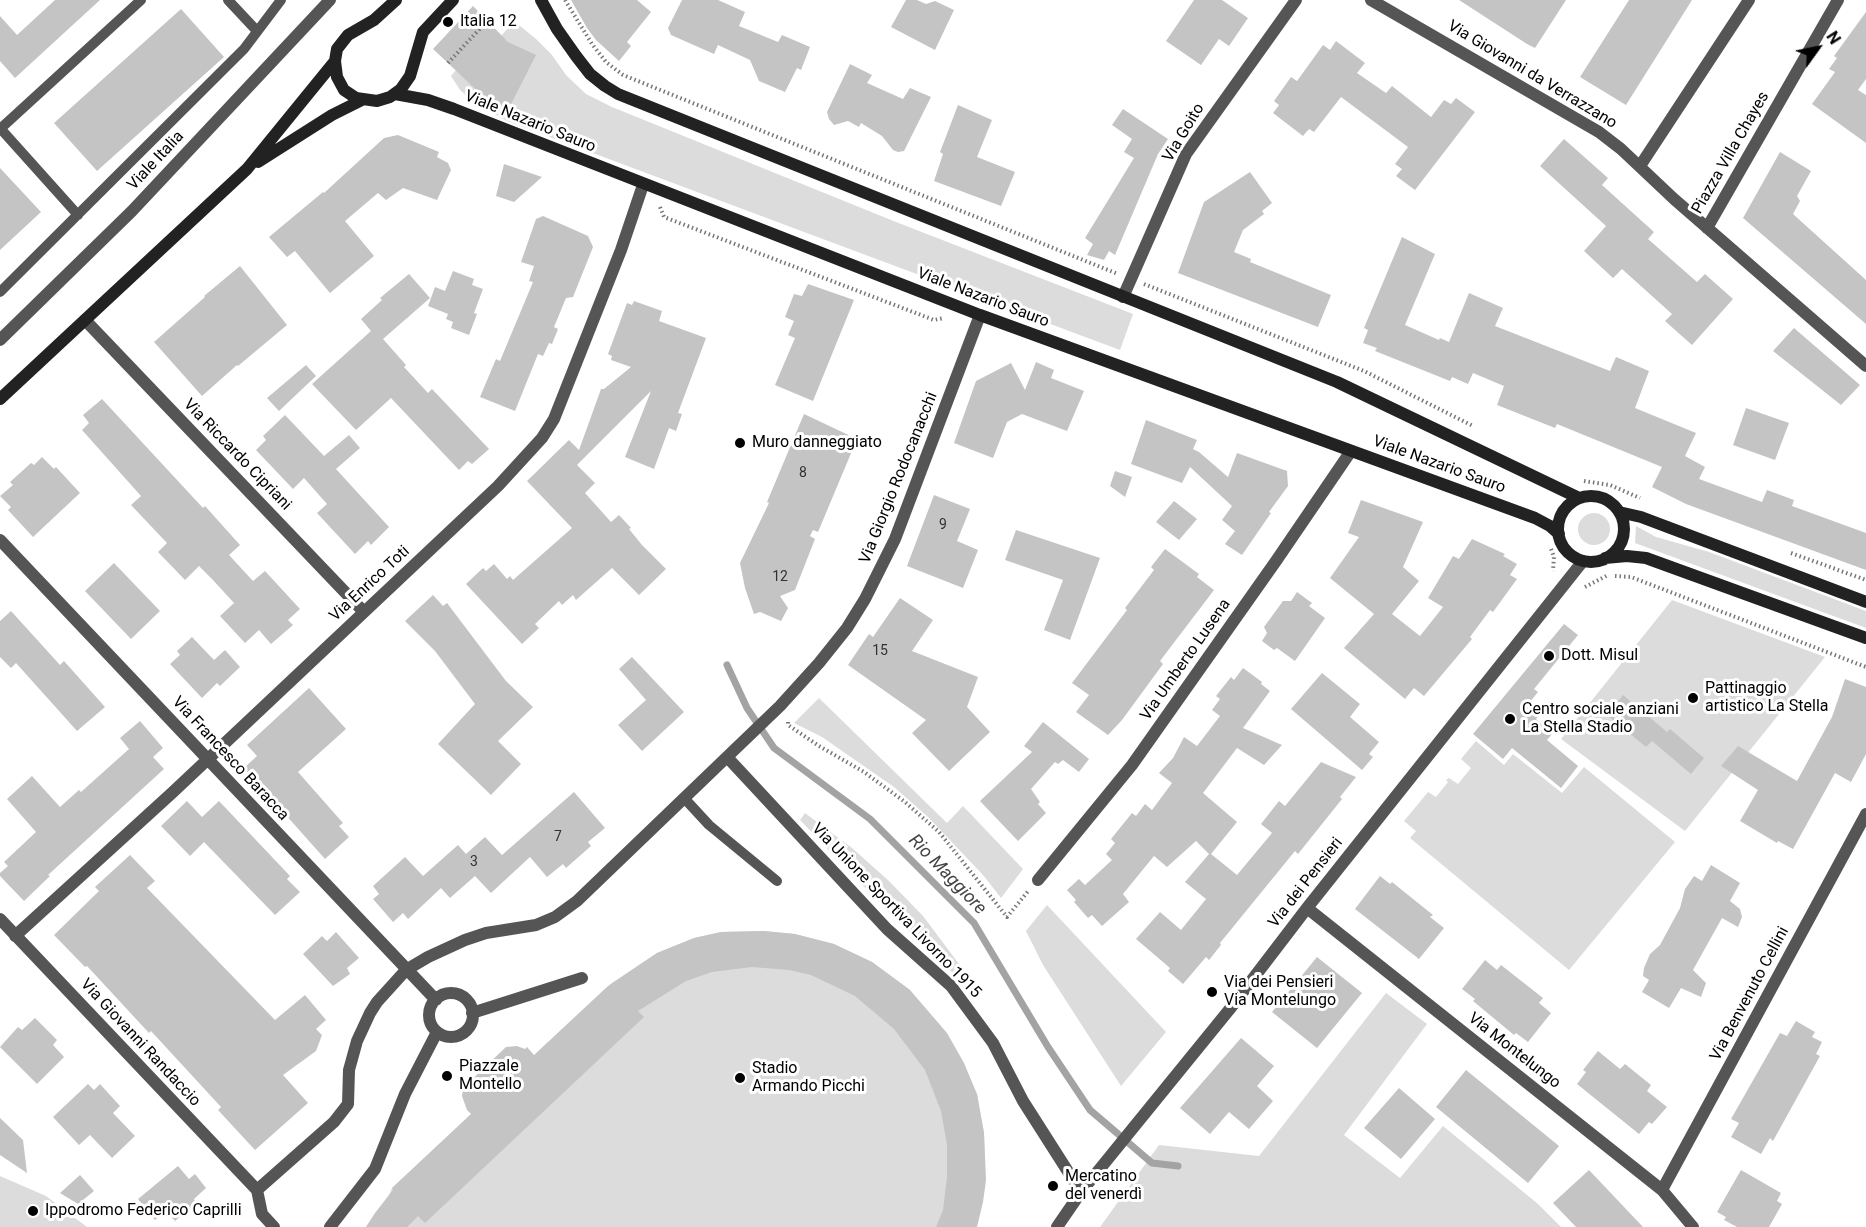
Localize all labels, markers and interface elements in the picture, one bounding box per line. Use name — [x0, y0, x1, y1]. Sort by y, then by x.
place label: Italia 12 — [460, 12, 517, 32]
marker: Italia 12 — [441, 15, 455, 29]
street label: Via Giovanni da Verrazzano — [1444, 17, 1620, 133]
north arrow — [1788, 18, 1848, 78]
text: N — [1822, 28, 1845, 48]
street label: Viale Nazario Sauro — [462, 87, 598, 157]
street label: Piazza Villa Chayes — [1688, 89, 1774, 217]
street label: Via Goito — [1159, 100, 1209, 166]
street label: Viale Italia — [124, 127, 188, 195]
street label: Viale Nazario Sauro — [914, 264, 1052, 332]
street label: Via Giorgio Rodocanacchi — [856, 390, 942, 566]
street label: Via Riccardo Cipriani — [179, 395, 295, 515]
street label: Viale Nazario Sauro — [1370, 432, 1508, 498]
place label: Muro danneggiato — [752, 433, 882, 453]
marker: Muro danneggiato — [733, 436, 747, 450]
house number: 8 — [799, 465, 807, 481]
house number: 9 — [939, 517, 947, 533]
street label: Via Enrico Toti — [326, 542, 414, 626]
house number: 12 — [772, 569, 788, 585]
street label: Via Umberto Lusena — [1137, 596, 1235, 724]
house number: 15 — [872, 643, 888, 659]
place label: Dott. Misul — [1561, 646, 1638, 666]
marker: Dott. Misul — [1542, 649, 1556, 663]
place label: Pattinaggio artistico La Stella — [1705, 679, 1828, 717]
marker: Pattinaggio artistico La Stella — [1686, 691, 1700, 705]
street label: Via Francesco Baracca — [168, 693, 292, 825]
place label: Centro sociale anziani La Stella Stadio — [1522, 700, 1679, 738]
marker: Centro sociale anziani La Stella Stadio — [1503, 712, 1517, 726]
street label: Via Unione Sportiva Livorno 1915 — [807, 820, 985, 1002]
house number: 7 — [554, 829, 562, 845]
water label: Rio Maggiore — [903, 830, 991, 920]
street label: Via dei Pensieri — [1265, 834, 1347, 932]
house number: 3 — [470, 854, 478, 870]
street label: Via Benvenuto Cellini — [1706, 924, 1794, 1064]
place label: Via dei Pensieri Via Montelungo — [1224, 973, 1336, 1011]
street label: Via Giovanni Randaccio — [76, 975, 204, 1111]
marker: Via dei Pensieri Via Montelungo — [1205, 985, 1219, 999]
street label: Via Montelungo — [1464, 1009, 1564, 1093]
place label: Piazzale Montello — [459, 1057, 522, 1095]
place label: Stadio Armando Picchi — [752, 1059, 865, 1097]
marker: Piazzale Montello — [440, 1069, 454, 1083]
marker: Stadio Armando Picchi — [733, 1071, 747, 1085]
place label: Mercatino del venerdì — [1065, 1167, 1142, 1205]
marker: Mercatino del venerdì — [1046, 1179, 1060, 1193]
place label: Ippodromo Federico Caprilli — [45, 1201, 242, 1221]
marker: Ippodromo Federico Caprilli — [26, 1204, 40, 1218]

